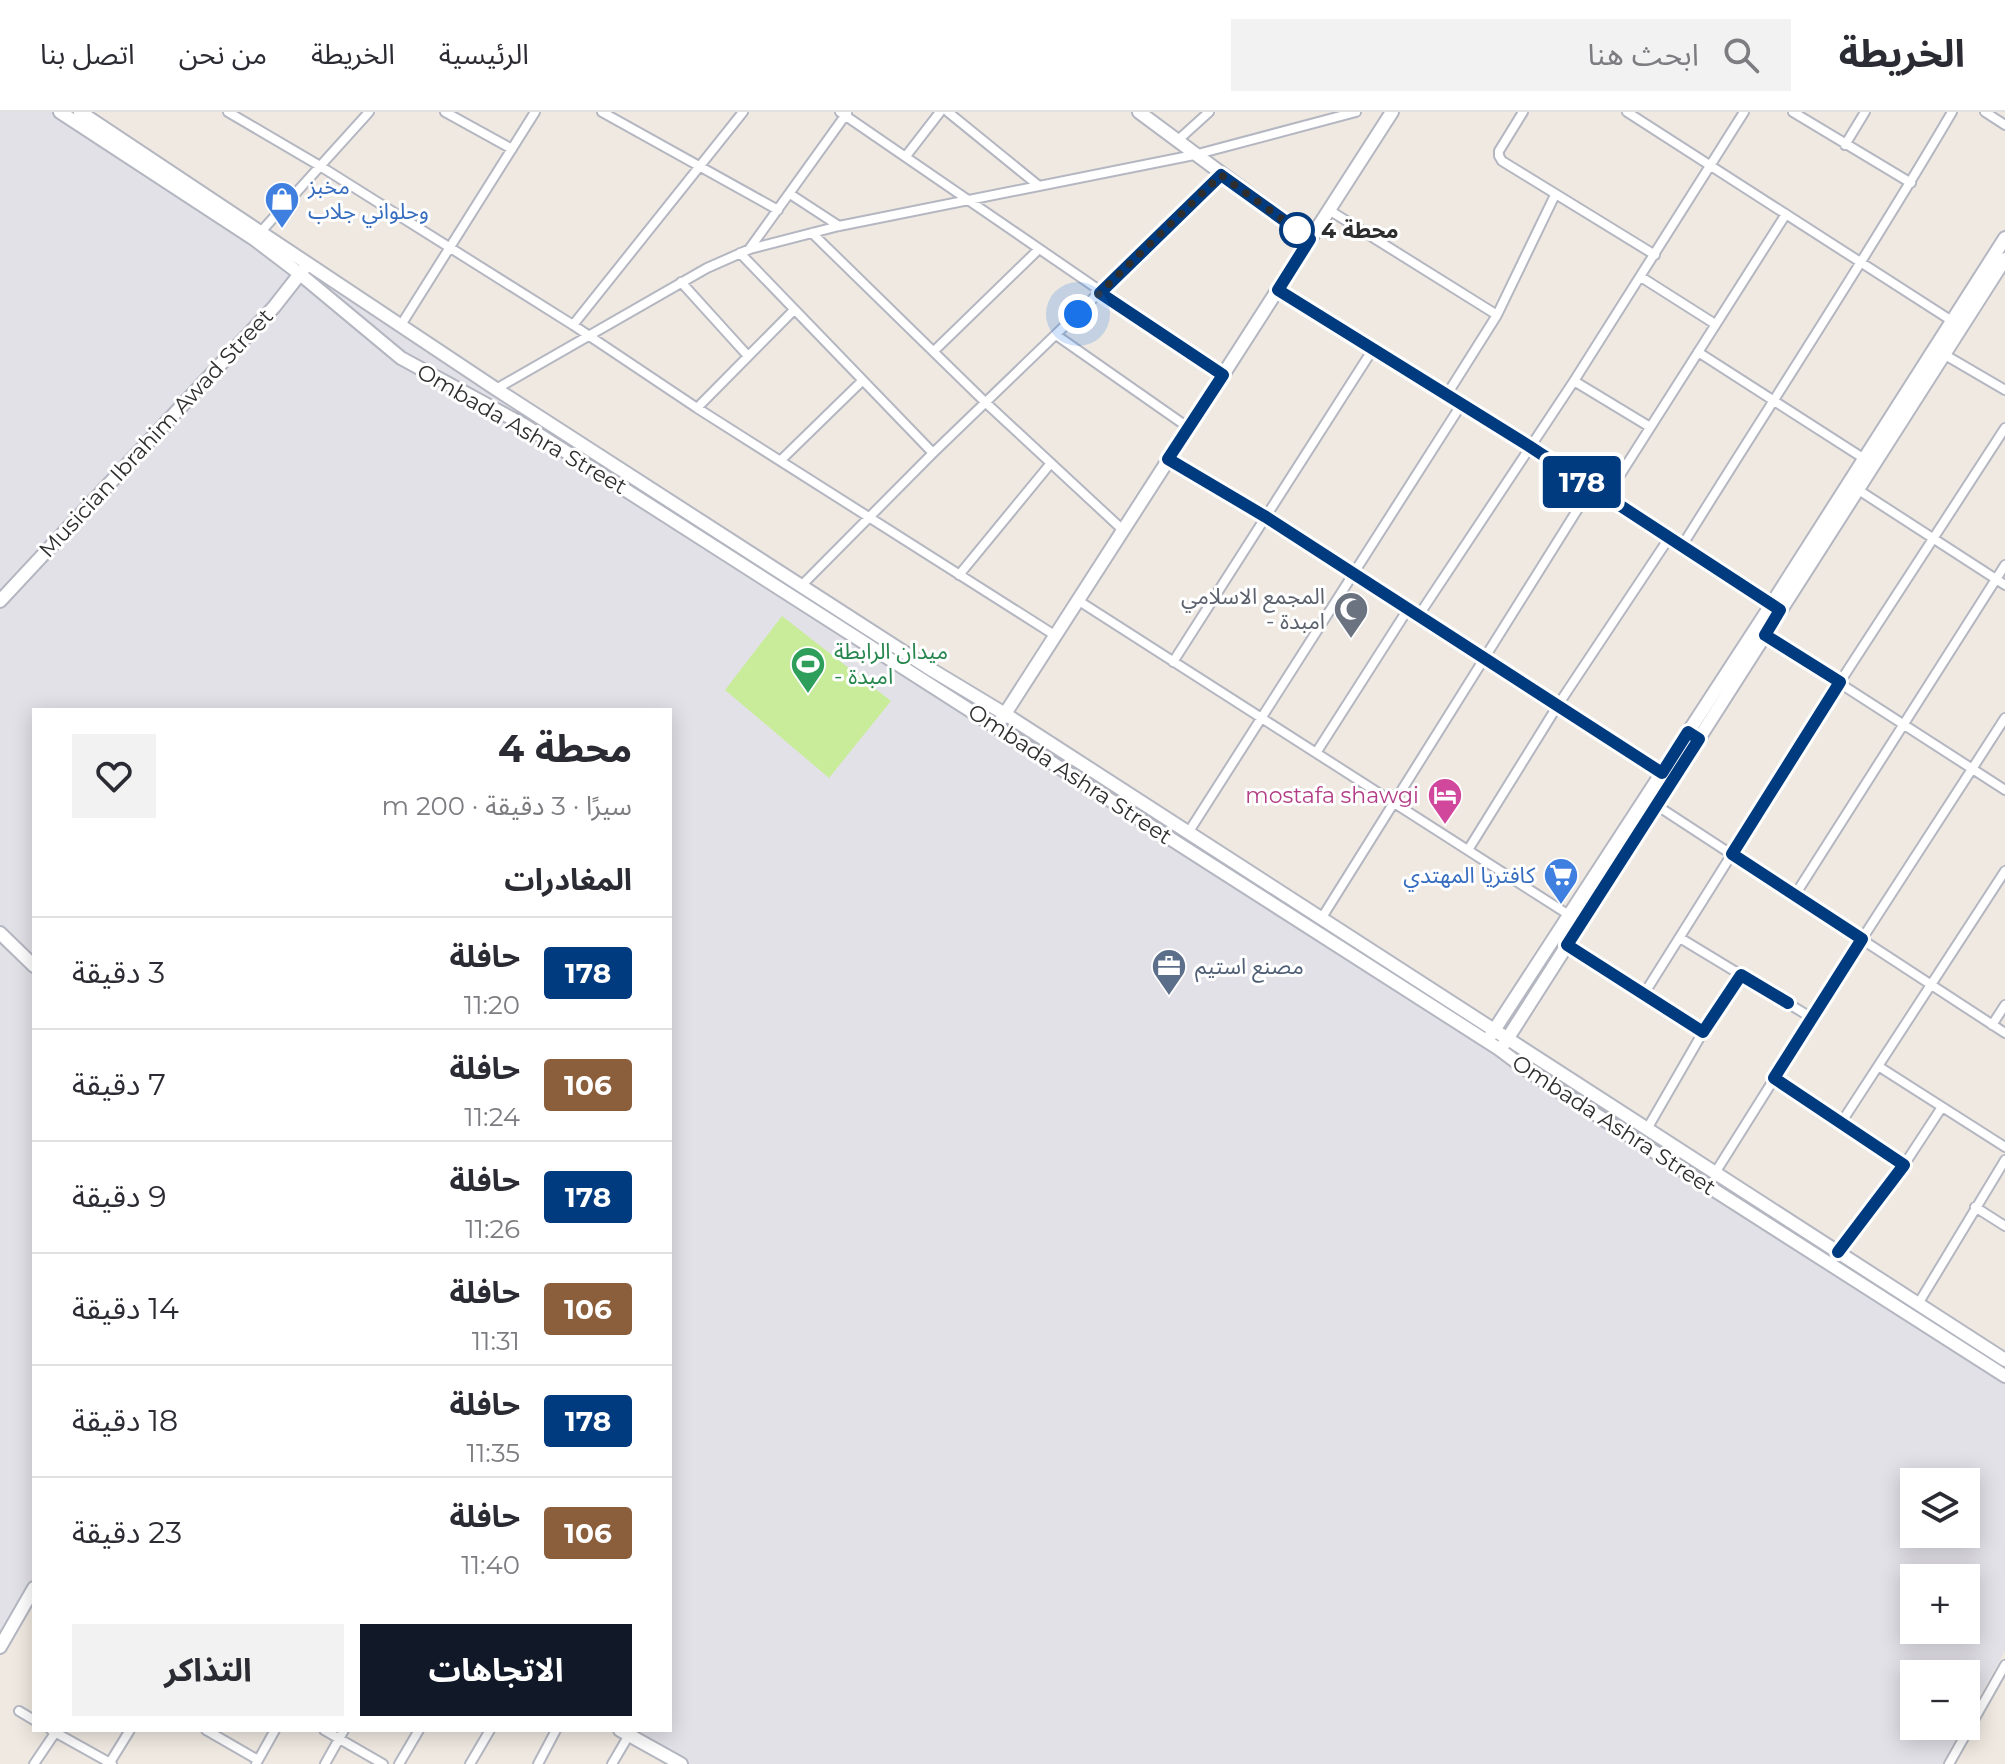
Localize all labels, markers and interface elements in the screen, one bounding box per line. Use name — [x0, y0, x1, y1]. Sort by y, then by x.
search box — [1231, 19, 1791, 91]
text: الخريطة — [1839, 30, 1965, 77]
icon: search — [1719, 33, 1763, 77]
text: ابحث هنا — [1588, 36, 1699, 73]
text: اتصل بنا — [40, 37, 135, 71]
text: من نحن — [179, 37, 267, 71]
text: الخريطة — [311, 37, 395, 71]
text: الرئيسية — [439, 37, 529, 71]
place label: مخبز وحلواني جلاب — [307, 173, 429, 228]
shop icon: مخبز وحلواني جلاب — [263, 180, 301, 230]
marker: محطة 4 — [1280, 213, 1314, 247]
place label: محطة 4 — [1321, 217, 1399, 244]
your location — [1058, 294, 1098, 334]
street label: Musician Ibrahim Awad Street — [33, 303, 279, 563]
street label: Ombada Ashra Street — [412, 358, 632, 500]
line badge: 178 — [1536, 456, 1628, 508]
text: 178 — [1559, 465, 1605, 499]
place label: المجمع الاسلامي - امبدة — [1181, 583, 1325, 635]
mosque icon: المجمع الاسلامي - امبدة — [1332, 590, 1370, 640]
place label: ميدان الرابطة - امبدة — [834, 638, 948, 690]
sports icon: ميدان الرابطة - امبدة — [789, 645, 827, 695]
street label: Ombada Ashra Street — [963, 698, 1177, 850]
text: محطة 4 — [498, 725, 632, 772]
button: heart — [72, 734, 156, 818]
hotel icon: mostafa shawgi — [1426, 776, 1464, 826]
place label: mostafa shawgi — [1245, 782, 1419, 809]
text: سيرًا · 3 دقيقة · 200 m — [381, 790, 632, 822]
supermarket icon: كافتريا المهتدي — [1542, 856, 1580, 906]
text: المغادرات — [504, 861, 632, 898]
place label: كافتريا المهتدي — [1403, 862, 1536, 892]
text: حافلة — [449, 938, 520, 975]
office icon: مصنع استيم — [1150, 947, 1188, 997]
place label: مصنع استيم — [1195, 953, 1304, 983]
text: 3 دقيقة — [72, 954, 165, 991]
text: 178 — [565, 956, 611, 990]
text: 11:20 — [464, 989, 520, 1021]
street label: Ombada Ashra Street — [1507, 1049, 1721, 1201]
text: حافلة — [449, 1050, 520, 1087]
text: 7 دقيقة — [72, 1066, 166, 1103]
text: 106 — [564, 1068, 612, 1102]
text: 11:24 — [464, 1101, 520, 1133]
text: حافلة — [449, 1162, 520, 1199]
text: 9 دقيقة — [72, 1178, 166, 1215]
text: 178 — [565, 1180, 611, 1214]
text: 11:26 — [465, 1213, 520, 1245]
text: حافلة — [449, 1274, 520, 1311]
text: 14 دقيقة — [72, 1290, 179, 1327]
text: 106 — [564, 1292, 612, 1326]
text: 11:31 — [472, 1325, 520, 1357]
text: حافلة — [449, 1386, 520, 1423]
text: 18 دقيقة — [72, 1402, 178, 1439]
text: 178 — [565, 1404, 611, 1438]
text: 11:35 — [467, 1437, 520, 1469]
map controls — [1900, 1468, 1980, 1740]
button: layers — [1900, 1468, 1980, 1548]
text: حافلة — [449, 1498, 520, 1535]
text: 23 دقيقة — [72, 1514, 182, 1551]
text: 106 — [564, 1516, 612, 1550]
text: 11:40 — [461, 1549, 520, 1581]
button: + — [1900, 1564, 1980, 1644]
button: التذاكر — [72, 1624, 344, 1716]
button: الاتجاهات — [360, 1624, 632, 1716]
button: − — [1900, 1660, 1980, 1740]

